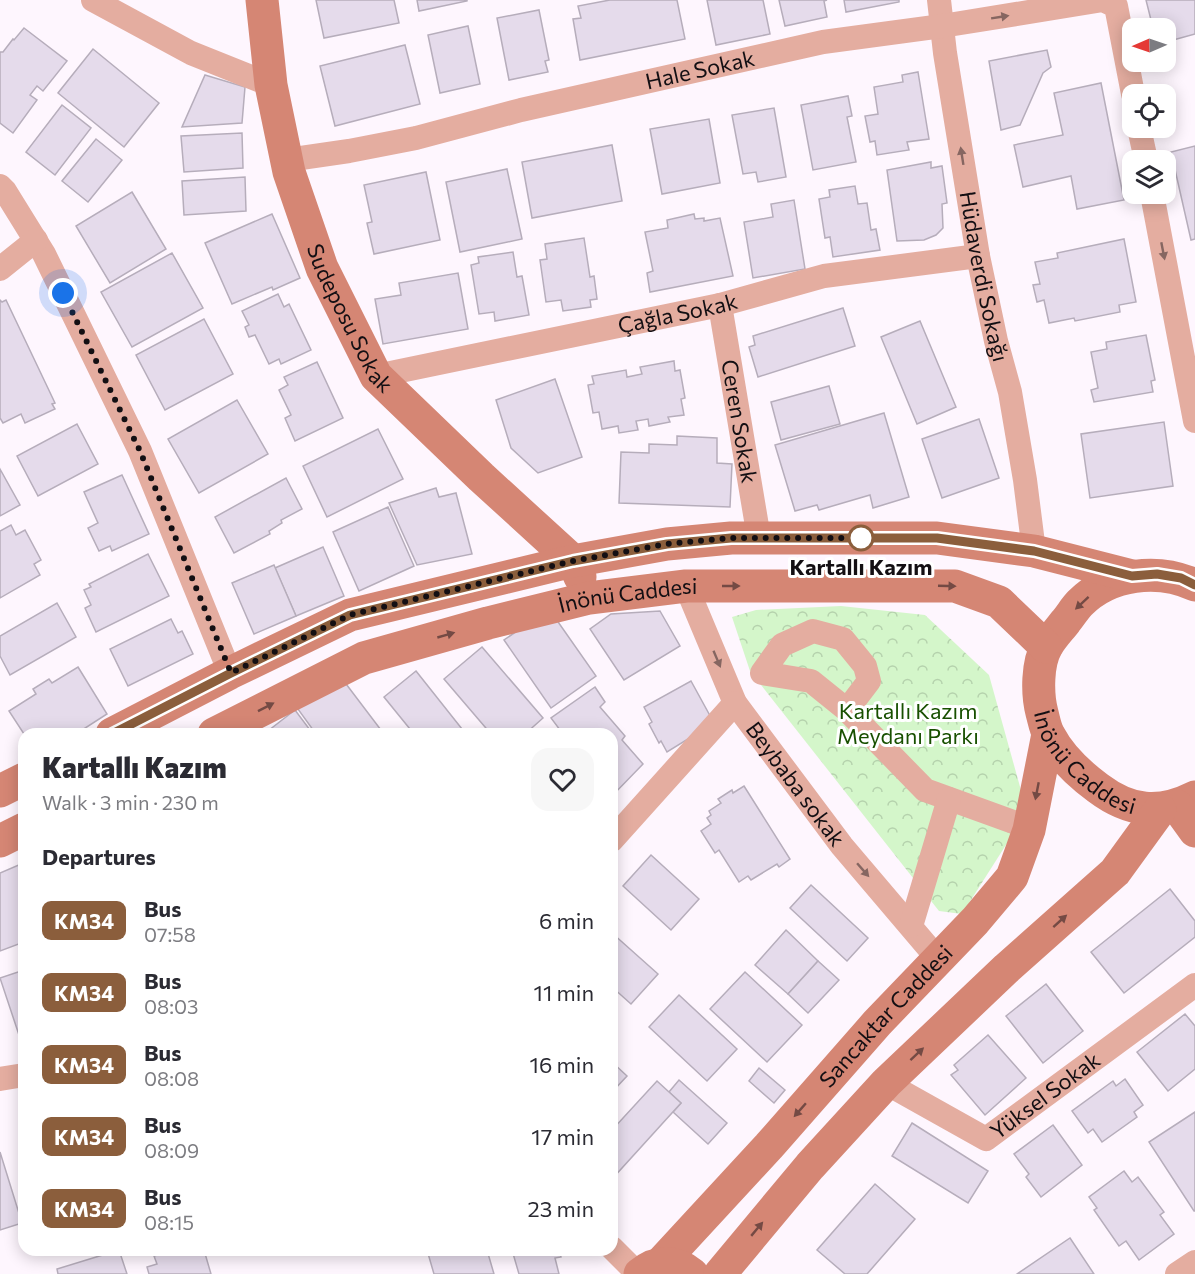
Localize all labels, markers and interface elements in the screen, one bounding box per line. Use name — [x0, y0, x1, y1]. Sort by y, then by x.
one-way arrow — [990, 12, 1009, 21]
north arrow — [1122, 18, 1176, 72]
map controls — [1122, 18, 1176, 204]
street label: Hale Sokak — [643, 44, 757, 95]
button: locate — [1122, 84, 1176, 138]
one-way arrow — [957, 147, 966, 166]
button: layers — [1122, 150, 1176, 204]
street label: Hüdaverdi Sokağı — [955, 189, 1015, 365]
street label: Sudeposu Sokak — [302, 240, 399, 398]
one-way arrow — [1159, 242, 1168, 261]
your location — [48, 278, 78, 308]
street label: Çağla Sokak — [615, 287, 740, 339]
street label: Ceren Sokak — [716, 357, 764, 485]
marker: Kartallı Kazım — [848, 525, 874, 551]
place label: Kartallı Kazım — [790, 553, 932, 580]
street label: İnönü Caddesi — [555, 572, 697, 618]
one-way arrow — [721, 581, 740, 591]
one-way arrow — [937, 582, 956, 591]
one-way arrow — [1075, 596, 1090, 610]
one-way arrow — [437, 629, 455, 639]
one-way arrow — [712, 651, 722, 669]
park label: Kartallı Kazım Meydanı Parkı — [837, 697, 979, 749]
one-way arrow — [257, 703, 274, 712]
street label: İnönü Caddesi — [1029, 707, 1139, 819]
street label: Beybaba sokak — [741, 716, 851, 851]
button: heart — [531, 748, 594, 811]
text: Kartallı Kazım — [42, 750, 227, 784]
one-way arrow — [1032, 782, 1041, 801]
text: Walk · 3 min · 230 m — [42, 790, 219, 814]
text: Departures — [42, 843, 156, 870]
one-way arrow — [857, 862, 870, 878]
text: Bus — [144, 895, 181, 922]
text: 6 min — [539, 907, 594, 934]
text: KM34 — [54, 908, 114, 933]
one-way arrow — [1052, 915, 1067, 928]
text: 07:58 — [144, 922, 196, 946]
street label: Sancaktar Caddesi — [813, 939, 958, 1092]
text: Bus — [144, 967, 181, 994]
text: 11 min — [534, 979, 594, 1006]
text: KM34 — [54, 980, 114, 1005]
text: 08:03 — [144, 994, 198, 1018]
text: Bus — [144, 1039, 181, 1066]
street label: Yüksel Sokak — [984, 1046, 1105, 1145]
one-way arrow — [909, 1048, 924, 1061]
text: 16 min — [530, 1051, 594, 1078]
text: KM34 — [54, 1052, 114, 1077]
text: 08:08 — [144, 1066, 199, 1090]
one-way arrow — [793, 1103, 807, 1118]
text: Bus — [144, 1111, 181, 1138]
text: 17 min — [531, 1123, 594, 1150]
text: KM34 — [54, 1124, 114, 1149]
text: 08:09 — [144, 1138, 199, 1162]
text: Bus — [144, 1183, 181, 1210]
text: 23 min — [528, 1195, 594, 1222]
text: KM34 — [54, 1196, 114, 1221]
text: 08:15 — [144, 1210, 194, 1234]
one-way arrow — [751, 1221, 764, 1237]

